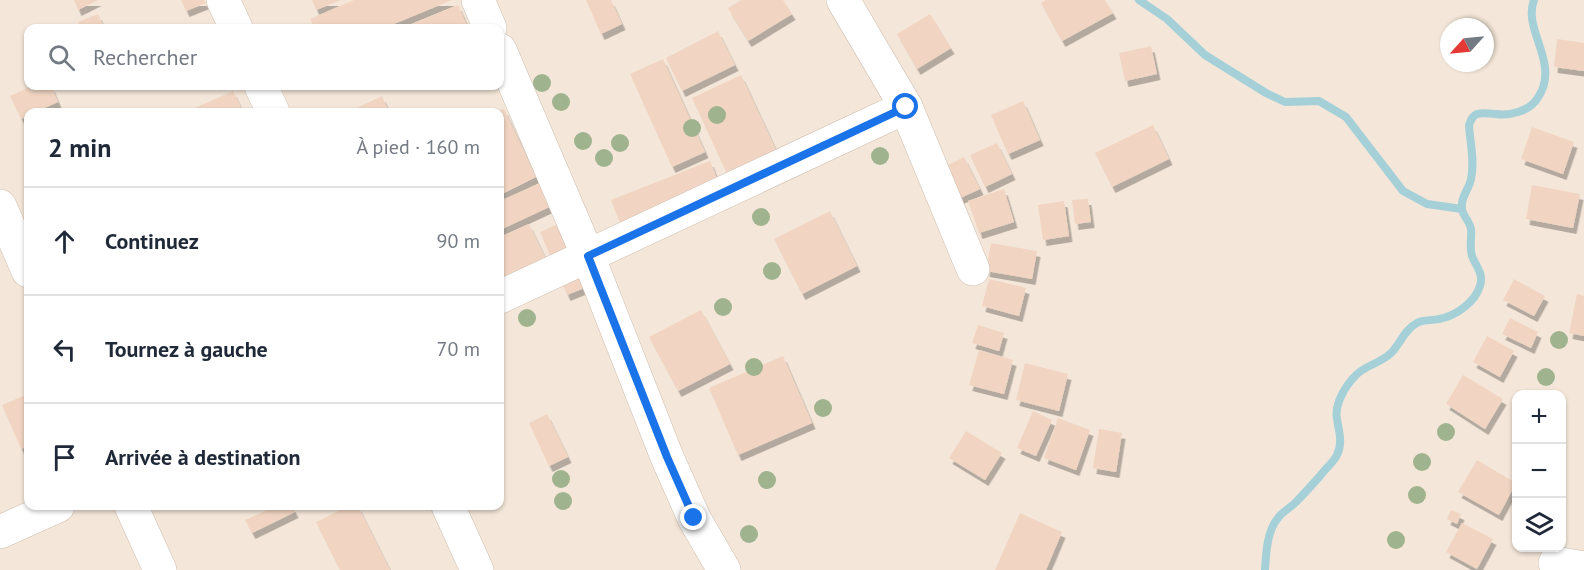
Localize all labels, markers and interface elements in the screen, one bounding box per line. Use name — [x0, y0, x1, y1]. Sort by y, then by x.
north arrow — [1440, 18, 1494, 72]
search box — [24, 24, 504, 90]
icon: search — [45, 41, 78, 74]
text: Rechercher — [93, 43, 197, 71]
route start — [892, 93, 918, 119]
text: 2 min — [48, 131, 111, 164]
text: À pied · 160 m — [356, 134, 480, 160]
icon: ahead — [48, 225, 81, 258]
text: Continuez — [105, 227, 199, 255]
text: 90 m — [437, 228, 480, 254]
icon: left — [48, 333, 81, 366]
text: Tournez à gauche — [105, 335, 268, 363]
text: 70 m — [437, 336, 480, 362]
map controls — [1512, 390, 1566, 552]
button: + — [1512, 390, 1566, 444]
icon: arrive — [48, 441, 81, 474]
text: Arrivée à destination — [105, 443, 301, 471]
button: − — [1512, 444, 1566, 498]
button: layers — [1512, 498, 1566, 552]
route end — [680, 504, 706, 530]

